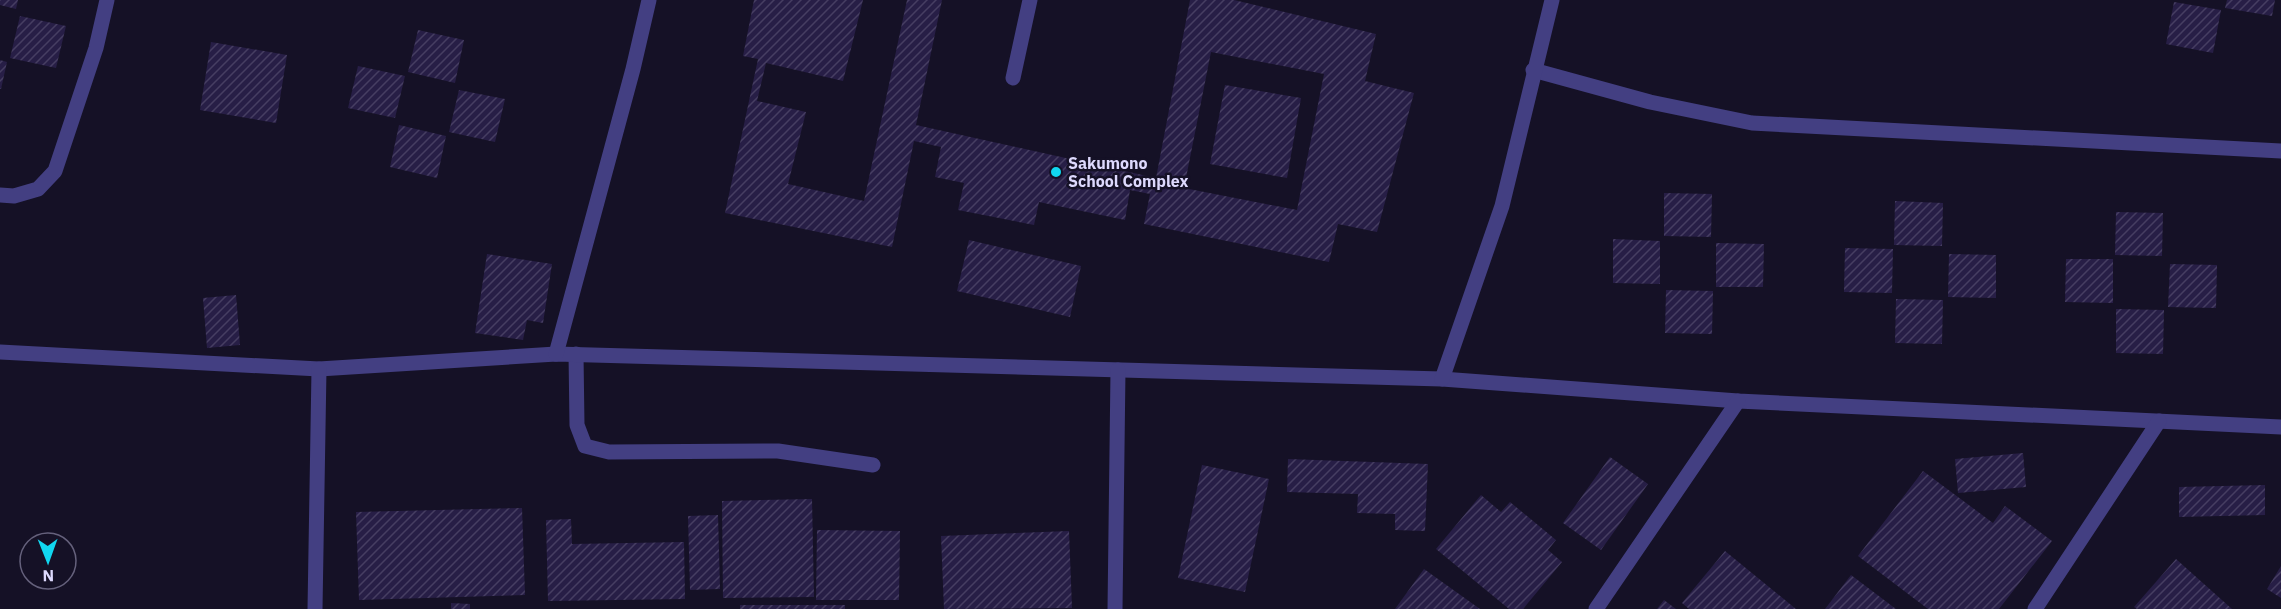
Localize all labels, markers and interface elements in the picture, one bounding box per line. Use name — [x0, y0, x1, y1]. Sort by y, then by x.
place label: Sakumono School Complex — [1068, 153, 1189, 191]
marker: Sakumono School Complex — [1049, 165, 1063, 179]
north arrow — [18, 531, 78, 591]
text: N — [42, 566, 54, 586]

